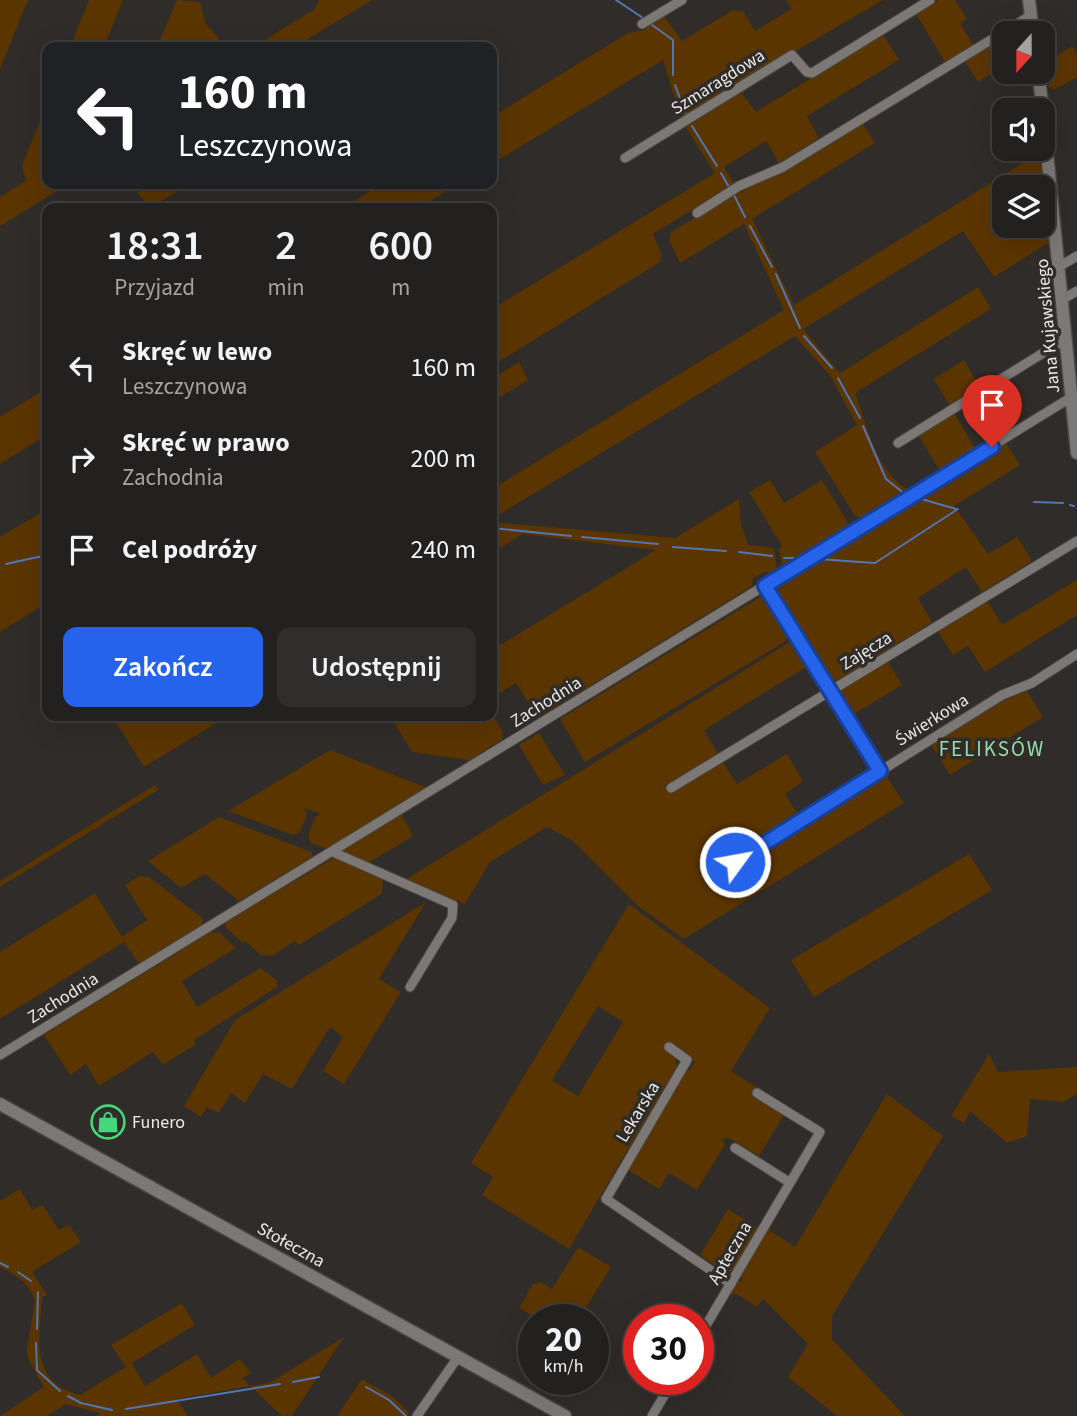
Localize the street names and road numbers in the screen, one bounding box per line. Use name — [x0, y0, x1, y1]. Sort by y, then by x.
street label: Szmaragdowa — [666, 43, 770, 121]
street label: Jana Kujawskiego — [1030, 258, 1066, 394]
street label: Zajęcza — [835, 625, 897, 677]
street label: Zachodnia — [506, 670, 586, 734]
street label: Świerkowa — [890, 688, 974, 752]
street label: Zachodnia — [23, 966, 103, 1030]
street label: Lekarska — [610, 1077, 666, 1147]
street label: Stołeczna — [253, 1216, 329, 1274]
street label: Apteczna — [702, 1217, 758, 1289]

